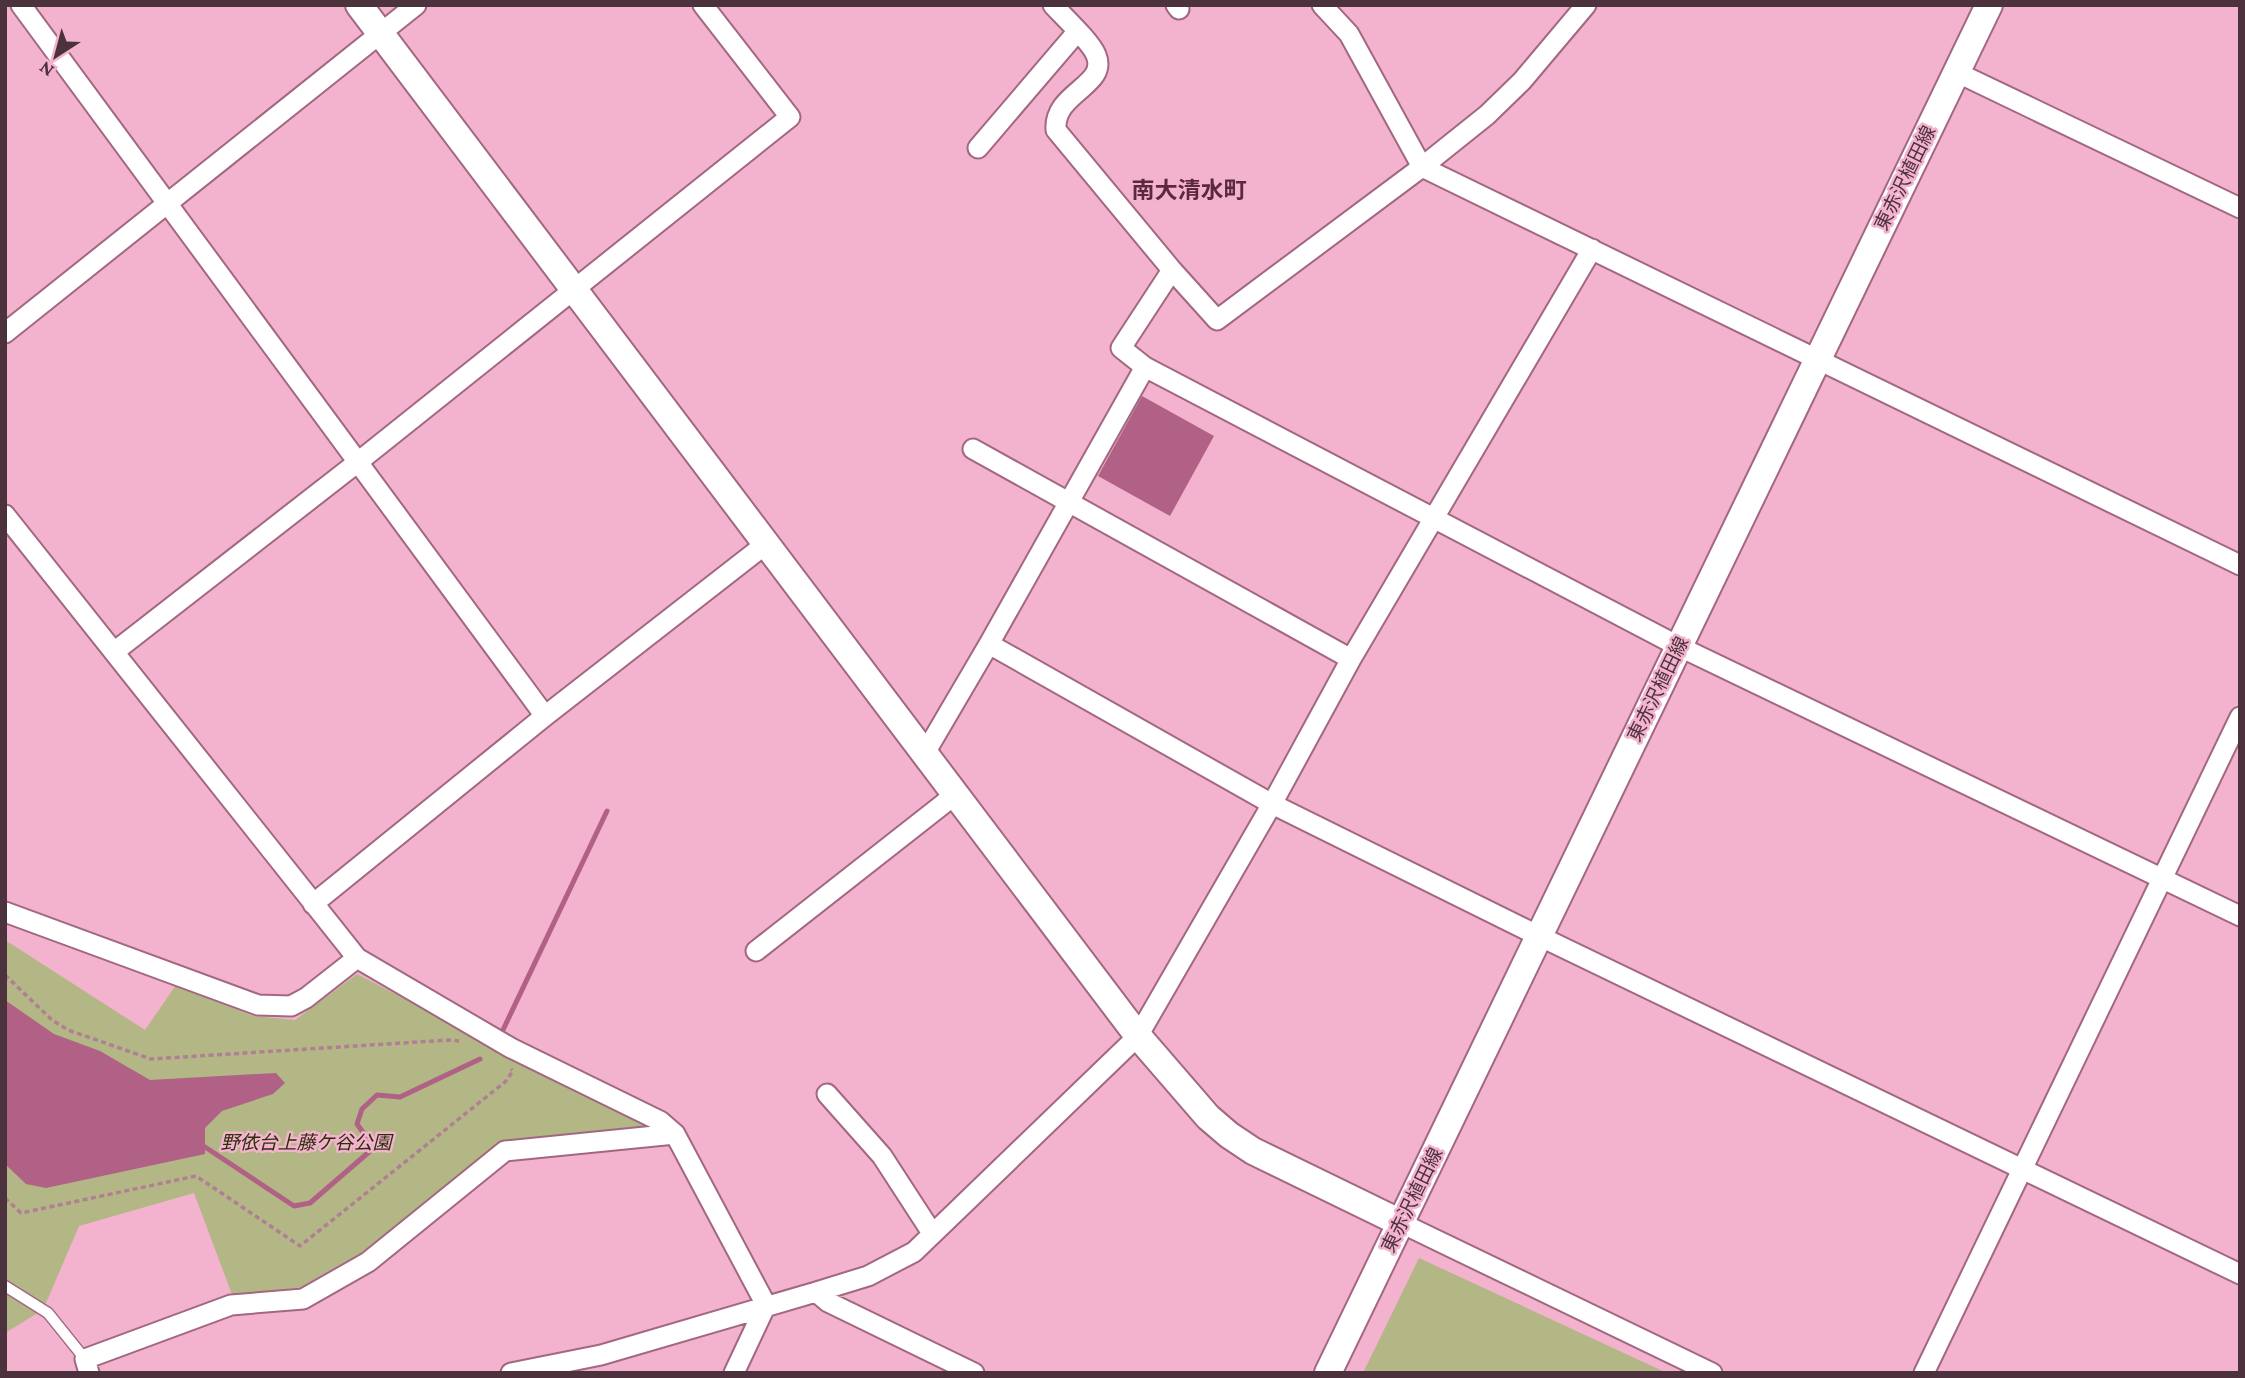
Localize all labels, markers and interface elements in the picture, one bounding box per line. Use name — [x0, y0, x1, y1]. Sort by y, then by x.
north arrow — [21, 21, 91, 91]
text: N — [35, 57, 58, 82]
street label: 東赤沢植田線 — [1871, 122, 1939, 234]
district label: 南大清水町 — [1132, 177, 1247, 203]
street label: 東赤沢植田線 — [1624, 633, 1692, 745]
park label: 野依台上藤ケ谷公園 — [220, 1132, 394, 1153]
street label: 東赤沢植田線 — [1378, 1144, 1446, 1256]

